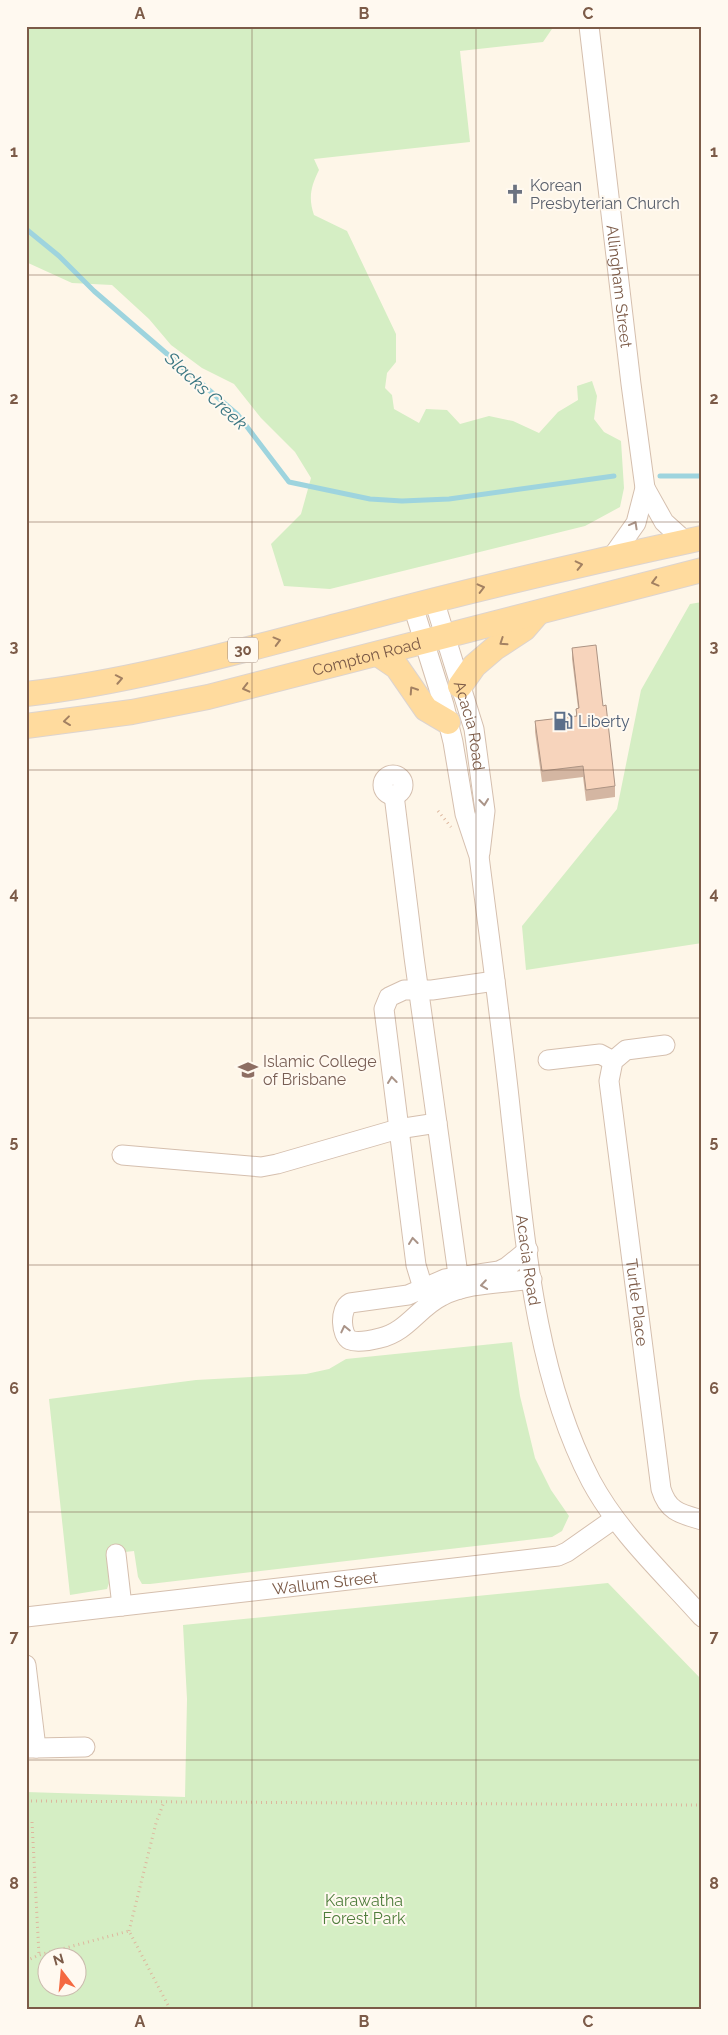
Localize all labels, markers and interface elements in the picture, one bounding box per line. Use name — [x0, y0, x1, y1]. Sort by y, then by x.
text: A — [135, 4, 146, 23]
text: B — [359, 4, 370, 23]
text: C — [583, 4, 594, 23]
text: 1 — [10, 142, 18, 161]
text: 1 — [710, 142, 718, 161]
place label: Korean Presbyterian Church — [530, 176, 680, 213]
church icon: Korean Presbyterian Church — [504, 183, 526, 205]
street label: Allingham Street — [602, 224, 636, 349]
water label: Slacks Creek — [160, 347, 252, 434]
text: 2 — [9, 389, 19, 408]
text: 2 — [709, 389, 719, 408]
one-way arrow — [627, 521, 637, 530]
one-way arrow — [574, 560, 583, 571]
one-way arrow — [650, 576, 659, 587]
one-way arrow — [476, 583, 485, 594]
street label: Compton Road — [310, 634, 423, 680]
one-way arrow — [273, 636, 282, 647]
one-way arrow — [499, 636, 509, 645]
text: 3 — [10, 637, 19, 656]
text: 3 — [710, 637, 719, 656]
road number: 30 — [228, 638, 258, 662]
one-way arrow — [115, 674, 124, 685]
street label: Acacia Road — [450, 679, 488, 772]
one-way arrow — [241, 682, 250, 693]
one-way arrow — [410, 686, 420, 695]
fuel station icon: Liberty — [552, 710, 574, 732]
place label: Liberty — [578, 712, 630, 731]
one-way arrow — [62, 715, 70, 726]
one-way arrow — [478, 798, 489, 806]
text: 4 — [9, 884, 19, 903]
text: 4 — [709, 884, 719, 903]
place label: Islamic College of Brisbane — [263, 1052, 377, 1089]
school or university icon: Islamic College of Brisbane — [237, 1059, 259, 1081]
one-way arrow — [387, 1075, 398, 1083]
text: 5 — [10, 1132, 19, 1151]
text: 5 — [710, 1132, 719, 1151]
street label: Acacia Road — [512, 1213, 544, 1307]
one-way arrow — [408, 1237, 419, 1245]
street label: Turtle Place — [622, 1258, 652, 1347]
one-way arrow — [480, 1280, 488, 1290]
one-way arrow — [340, 1325, 351, 1334]
text: 6 — [9, 1379, 19, 1398]
text: 6 — [709, 1379, 719, 1398]
street label: Wallum Street — [271, 1568, 380, 1599]
text: 7 — [10, 1627, 19, 1646]
text: 7 — [710, 1627, 719, 1646]
text: 8 — [9, 1874, 19, 1893]
text: 8 — [709, 1874, 719, 1893]
park label: Karawatha Forest Park — [322, 1891, 406, 1928]
north arrow — [38, 1948, 88, 1998]
text: N — [51, 1950, 66, 1969]
text: A — [135, 2012, 146, 2031]
text: B — [359, 2012, 370, 2031]
text: C — [583, 2012, 594, 2031]

